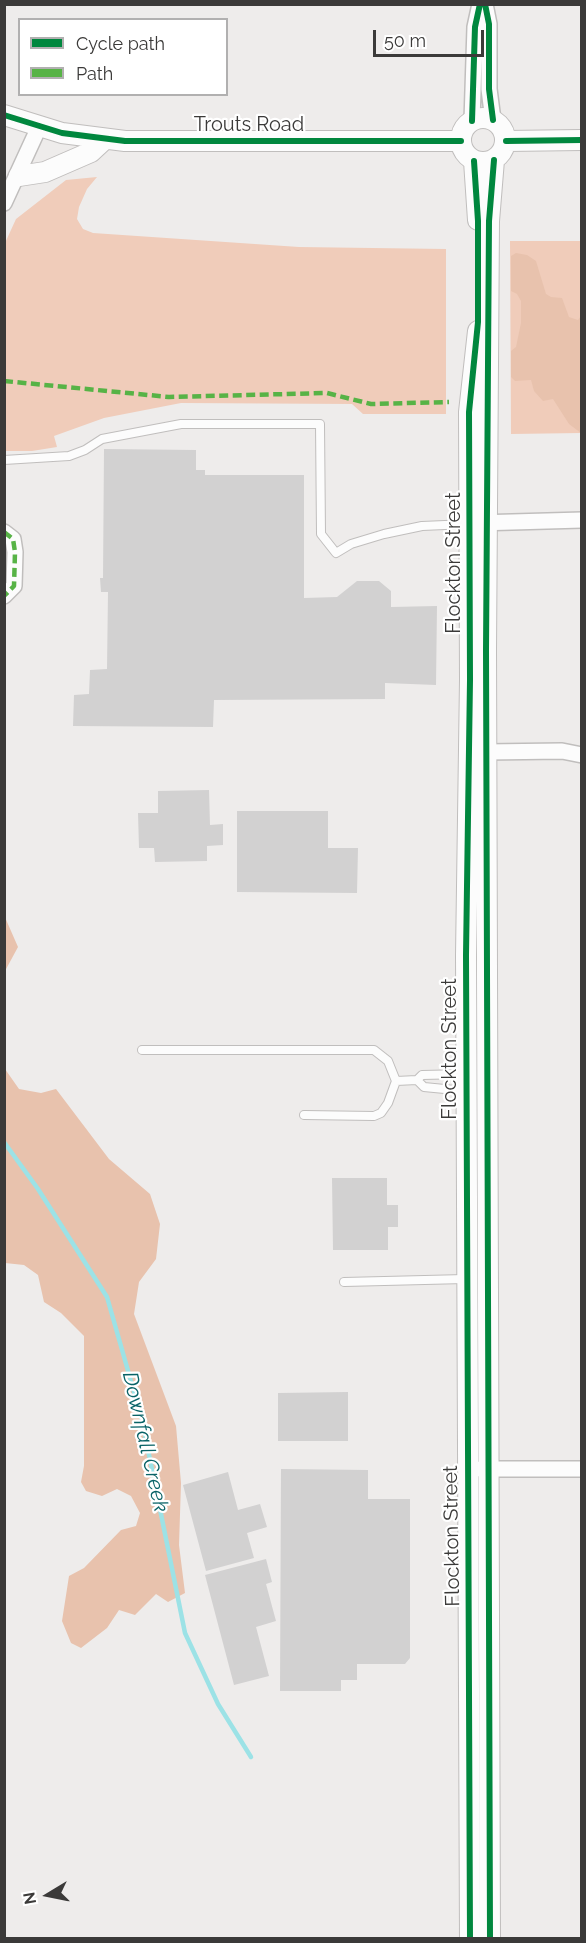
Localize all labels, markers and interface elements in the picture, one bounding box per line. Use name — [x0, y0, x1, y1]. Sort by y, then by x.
legend — [18, 18, 228, 96]
scale bar — [376, 18, 487, 56]
text: 50 m — [384, 30, 426, 51]
text: Cycle path — [76, 33, 165, 54]
text: Path — [76, 63, 113, 84]
street label: Trouts Road — [194, 113, 304, 137]
street label: Flockton Street — [442, 492, 466, 634]
street label: Flockton Street — [438, 978, 462, 1120]
water label: Downfall Creek — [117, 1369, 173, 1515]
street label: Flockton Street — [439, 1465, 465, 1607]
north arrow — [18, 1865, 78, 1925]
text: N — [19, 1891, 40, 1906]

